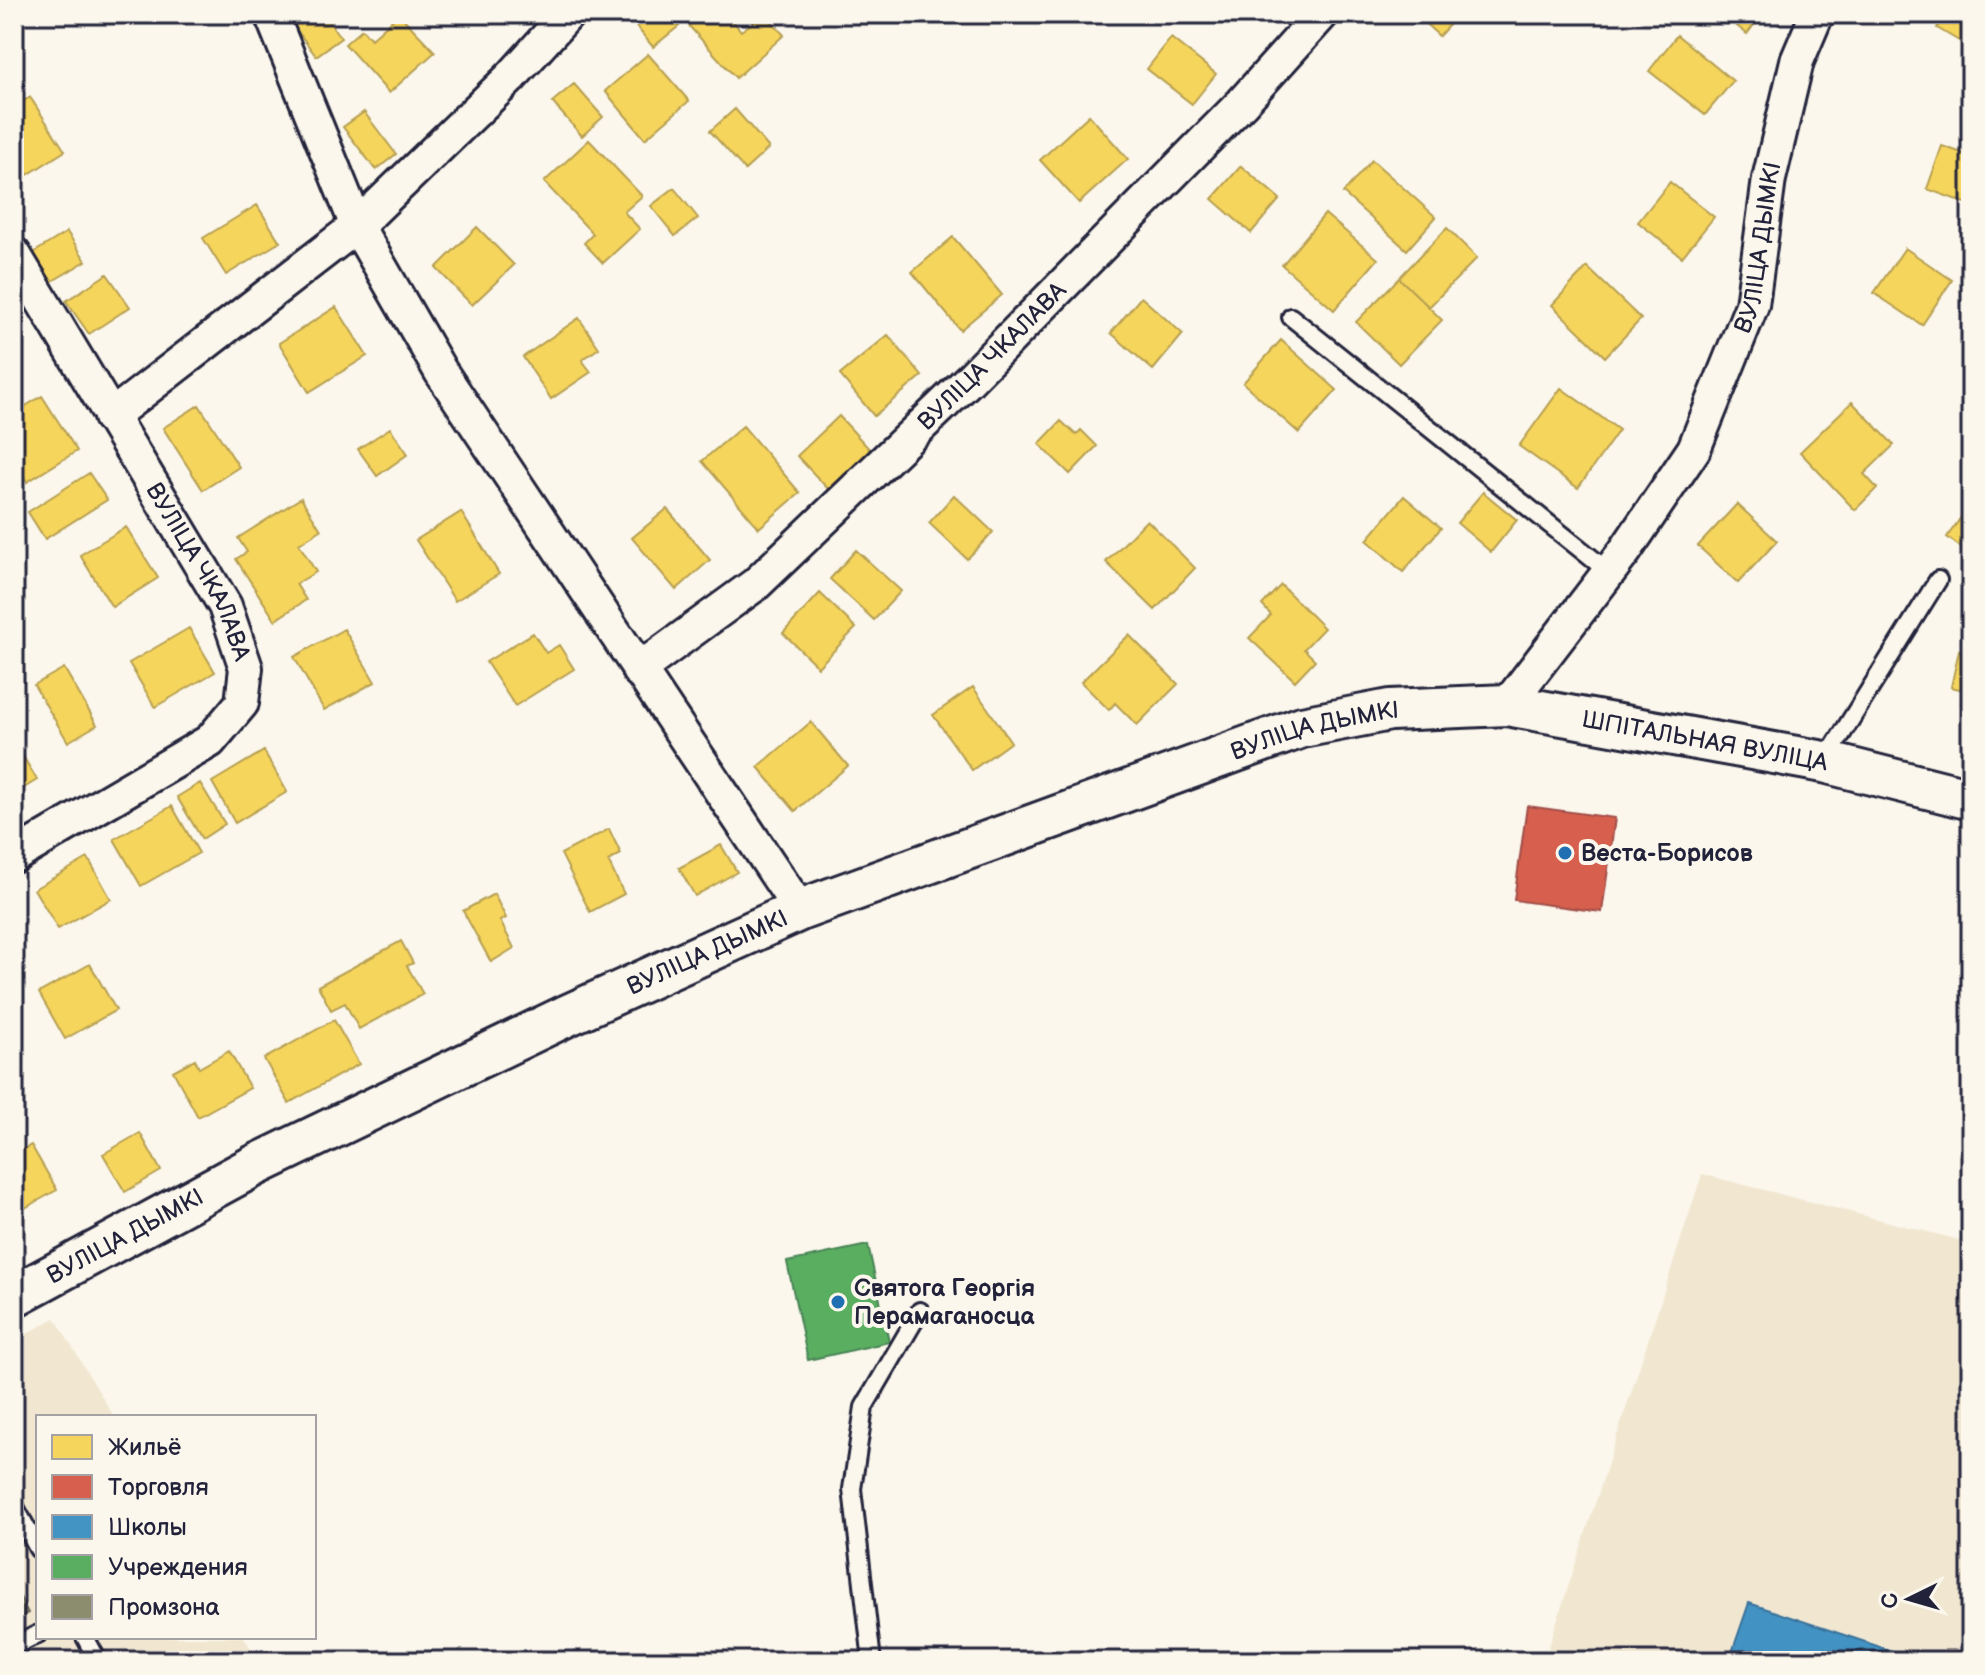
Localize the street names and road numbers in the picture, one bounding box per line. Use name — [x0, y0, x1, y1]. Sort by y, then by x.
street label: ВУЛІЦА ДЫМКІ — [1728, 159, 1787, 337]
street label: ВУЛІЦА ЧКАЛАВА — [911, 275, 1072, 436]
street label: ВУЛІЦА ЧКАЛАВА — [140, 477, 257, 665]
street label: ВУЛІЦА ДЫМКІ — [1227, 695, 1399, 766]
street label: ШПІТАЛЬНАЯ ВУЛІЦА — [1580, 704, 1830, 777]
street label: ВУЛІЦА ДЫМКІ — [622, 903, 792, 1001]
street label: ВУЛІЦА ДЫМКІ — [42, 1182, 208, 1290]

